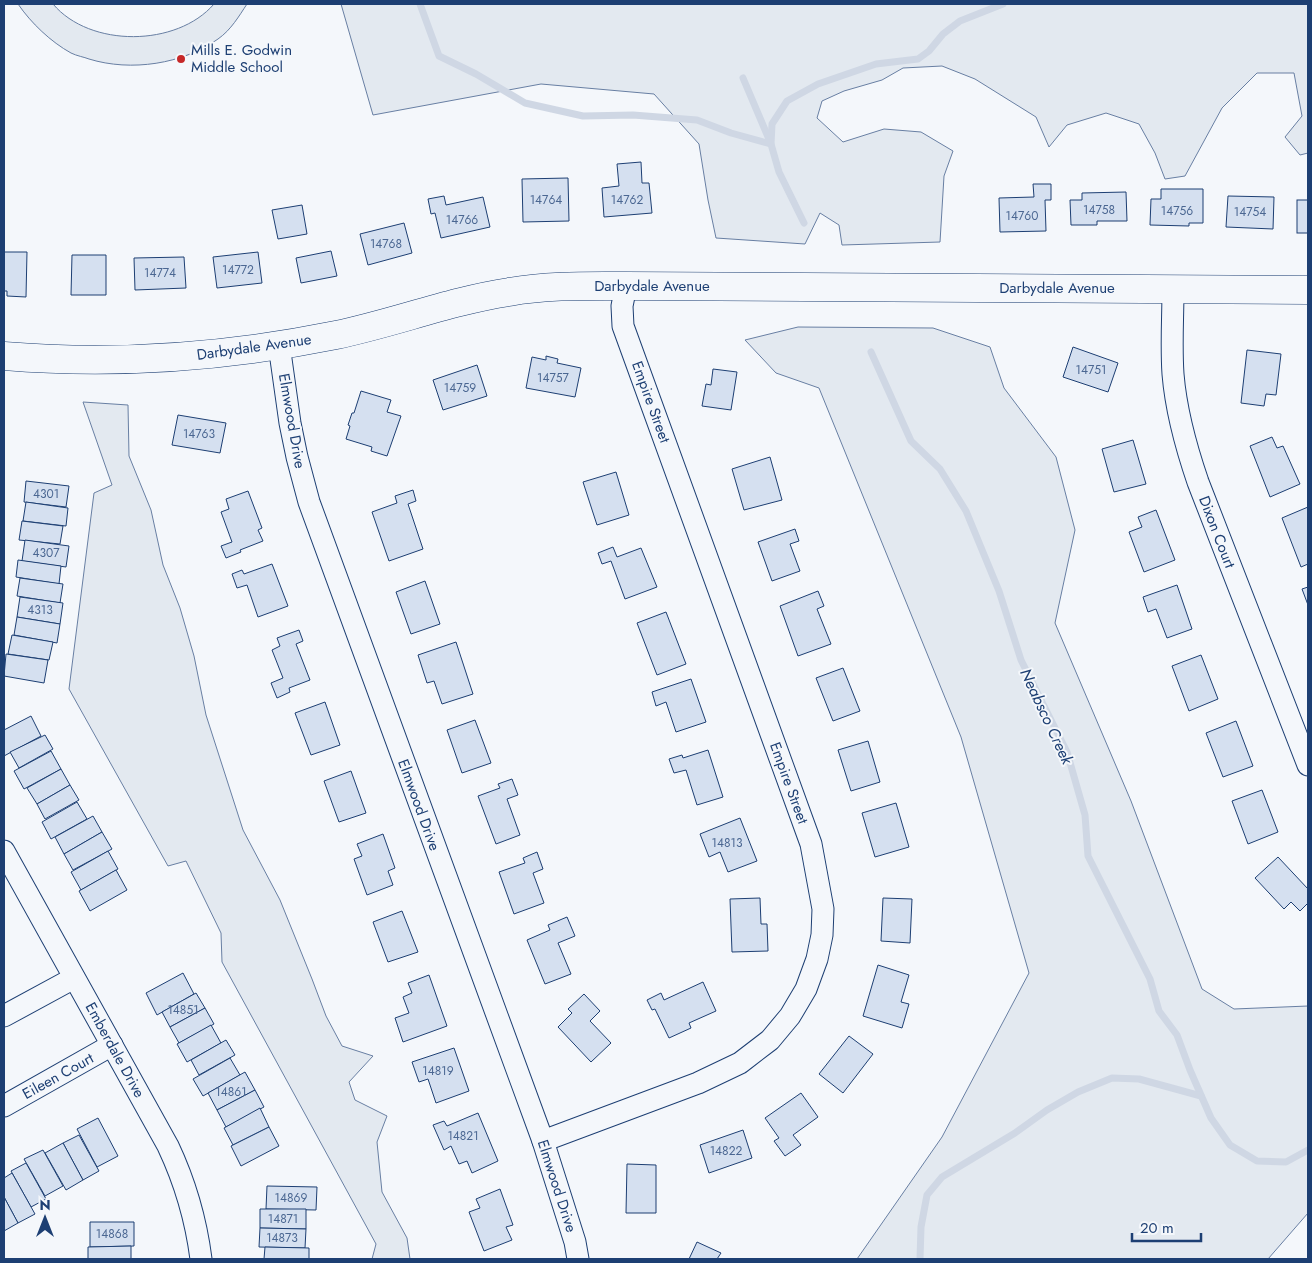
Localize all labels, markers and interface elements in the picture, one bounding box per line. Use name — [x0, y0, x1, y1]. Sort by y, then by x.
place label: Mills E. Godwin Middle School — [191, 39, 292, 78]
marker: Mills E. Godwin Middle School — [175, 53, 187, 65]
house number: 14764 — [530, 191, 562, 209]
house number: 14762 — [611, 191, 643, 209]
house number: 14758 — [1083, 201, 1115, 219]
house number: 14756 — [1161, 202, 1193, 220]
house number: 14754 — [1234, 203, 1266, 221]
house number: 14760 — [1006, 207, 1038, 225]
house number: 14766 — [446, 211, 478, 229]
house number: 14768 — [370, 235, 402, 253]
house number: 14772 — [222, 261, 254, 279]
house number: 14774 — [144, 264, 176, 282]
street label: Darbydale Avenue — [594, 275, 710, 297]
street label: Darbydale Avenue — [999, 277, 1115, 299]
street label: Darbydale Avenue — [195, 328, 313, 366]
street label: Empire Street — [626, 358, 676, 446]
house number: 14751 — [1076, 361, 1106, 379]
house number: 14757 — [537, 369, 570, 387]
street label: Elmwood Drive — [273, 372, 311, 470]
house number: 14759 — [444, 379, 476, 397]
house number: 14763 — [183, 425, 216, 443]
house number: 4301 — [33, 485, 59, 503]
street label: Dixon Court — [1193, 493, 1241, 572]
house number: 4307 — [32, 544, 60, 562]
house number: 4313 — [27, 601, 53, 619]
water label: Neabsco Creek — [1014, 665, 1079, 769]
street label: Empire Street — [764, 739, 814, 827]
street label: Elmwood Drive — [392, 756, 446, 854]
house number: 14813 — [712, 834, 743, 852]
street label: Emberdale Drive — [80, 998, 150, 1102]
house number: 14851 — [167, 1001, 199, 1019]
street label: Eileen Court — [18, 1047, 98, 1105]
house number: 14819 — [422, 1062, 454, 1080]
house number: 14861 — [215, 1083, 247, 1101]
house number: 14821 — [447, 1127, 479, 1145]
street label: Elmwood Drive — [532, 1137, 582, 1235]
house number: 14822 — [710, 1142, 742, 1160]
house number: 14869 — [275, 1189, 307, 1207]
north arrow — [20, 1193, 70, 1243]
text: N — [39, 1195, 51, 1215]
house number: 14871 — [268, 1210, 298, 1228]
scale bar — [1132, 1210, 1201, 1242]
text: 20 m — [1140, 1217, 1174, 1239]
house number: 14868 — [96, 1225, 128, 1243]
house number: 14873 — [266, 1229, 298, 1247]

